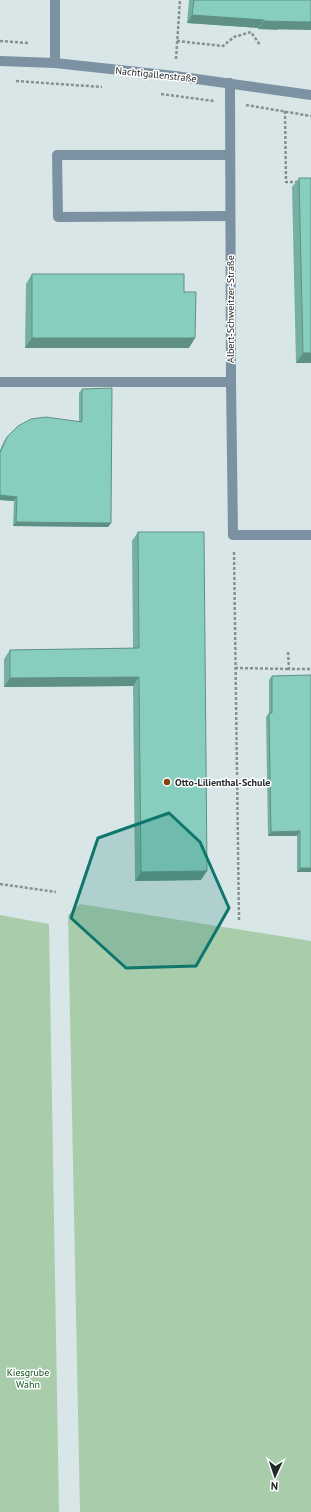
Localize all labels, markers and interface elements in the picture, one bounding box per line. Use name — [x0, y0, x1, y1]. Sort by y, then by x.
street label: Nachtigallenstraße — [115, 64, 197, 85]
street label: Albert-Schweitzer-Straße — [224, 255, 237, 363]
place label: Otto-Lilienthal-Schule — [175, 776, 270, 789]
marker: Otto-Lilienthal-Schule — [162, 777, 172, 787]
park label: Kiesgrube Wahn — [7, 1366, 49, 1391]
north arrow — [255, 1456, 295, 1496]
text: N — [270, 1479, 278, 1493]

